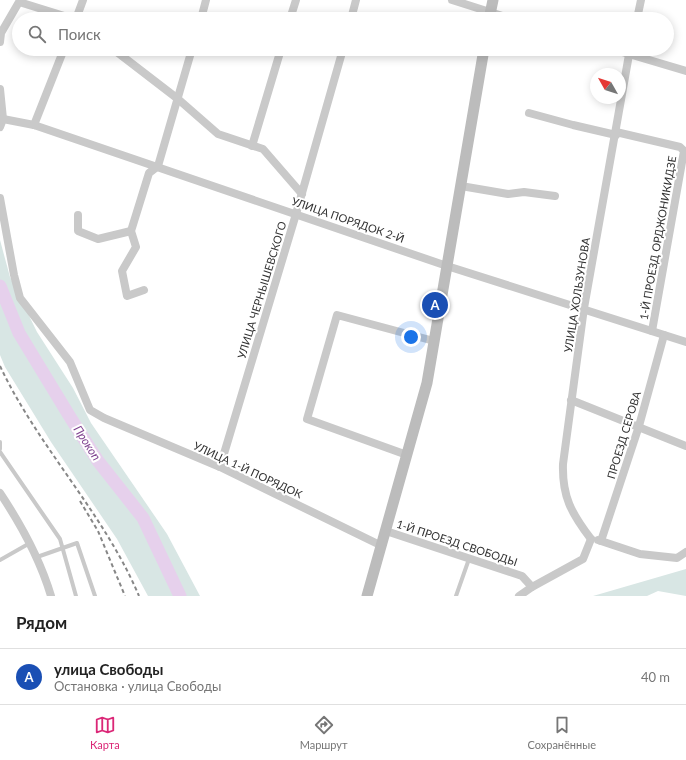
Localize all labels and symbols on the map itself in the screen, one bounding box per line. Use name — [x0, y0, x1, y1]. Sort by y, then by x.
north arrow — [590, 68, 626, 104]
street label: 1-Й ПРОЕЗД ОРДЖОНИКИДЗЕ — [637, 155, 678, 321]
street label: УЛИЦА ПОРЯДОК 2-Й — [290, 194, 406, 245]
street label: УЛИЦА ЧЕРНЫШЕВСКОГО — [234, 220, 289, 360]
street label: УЛИЦА ХОЛЬЗУНОВА — [561, 236, 592, 353]
pin: A — [422, 290, 448, 320]
your location — [401, 327, 421, 347]
street label: ПРОЕЗД СЕРОВА — [604, 389, 643, 480]
water label: Прокоп — [71, 422, 104, 463]
street label: УЛИЦА 1-Й ПОРЯДОК — [192, 439, 305, 501]
street label: 1-Й ПРОЕЗД СВОБОДЫ — [395, 517, 519, 568]

